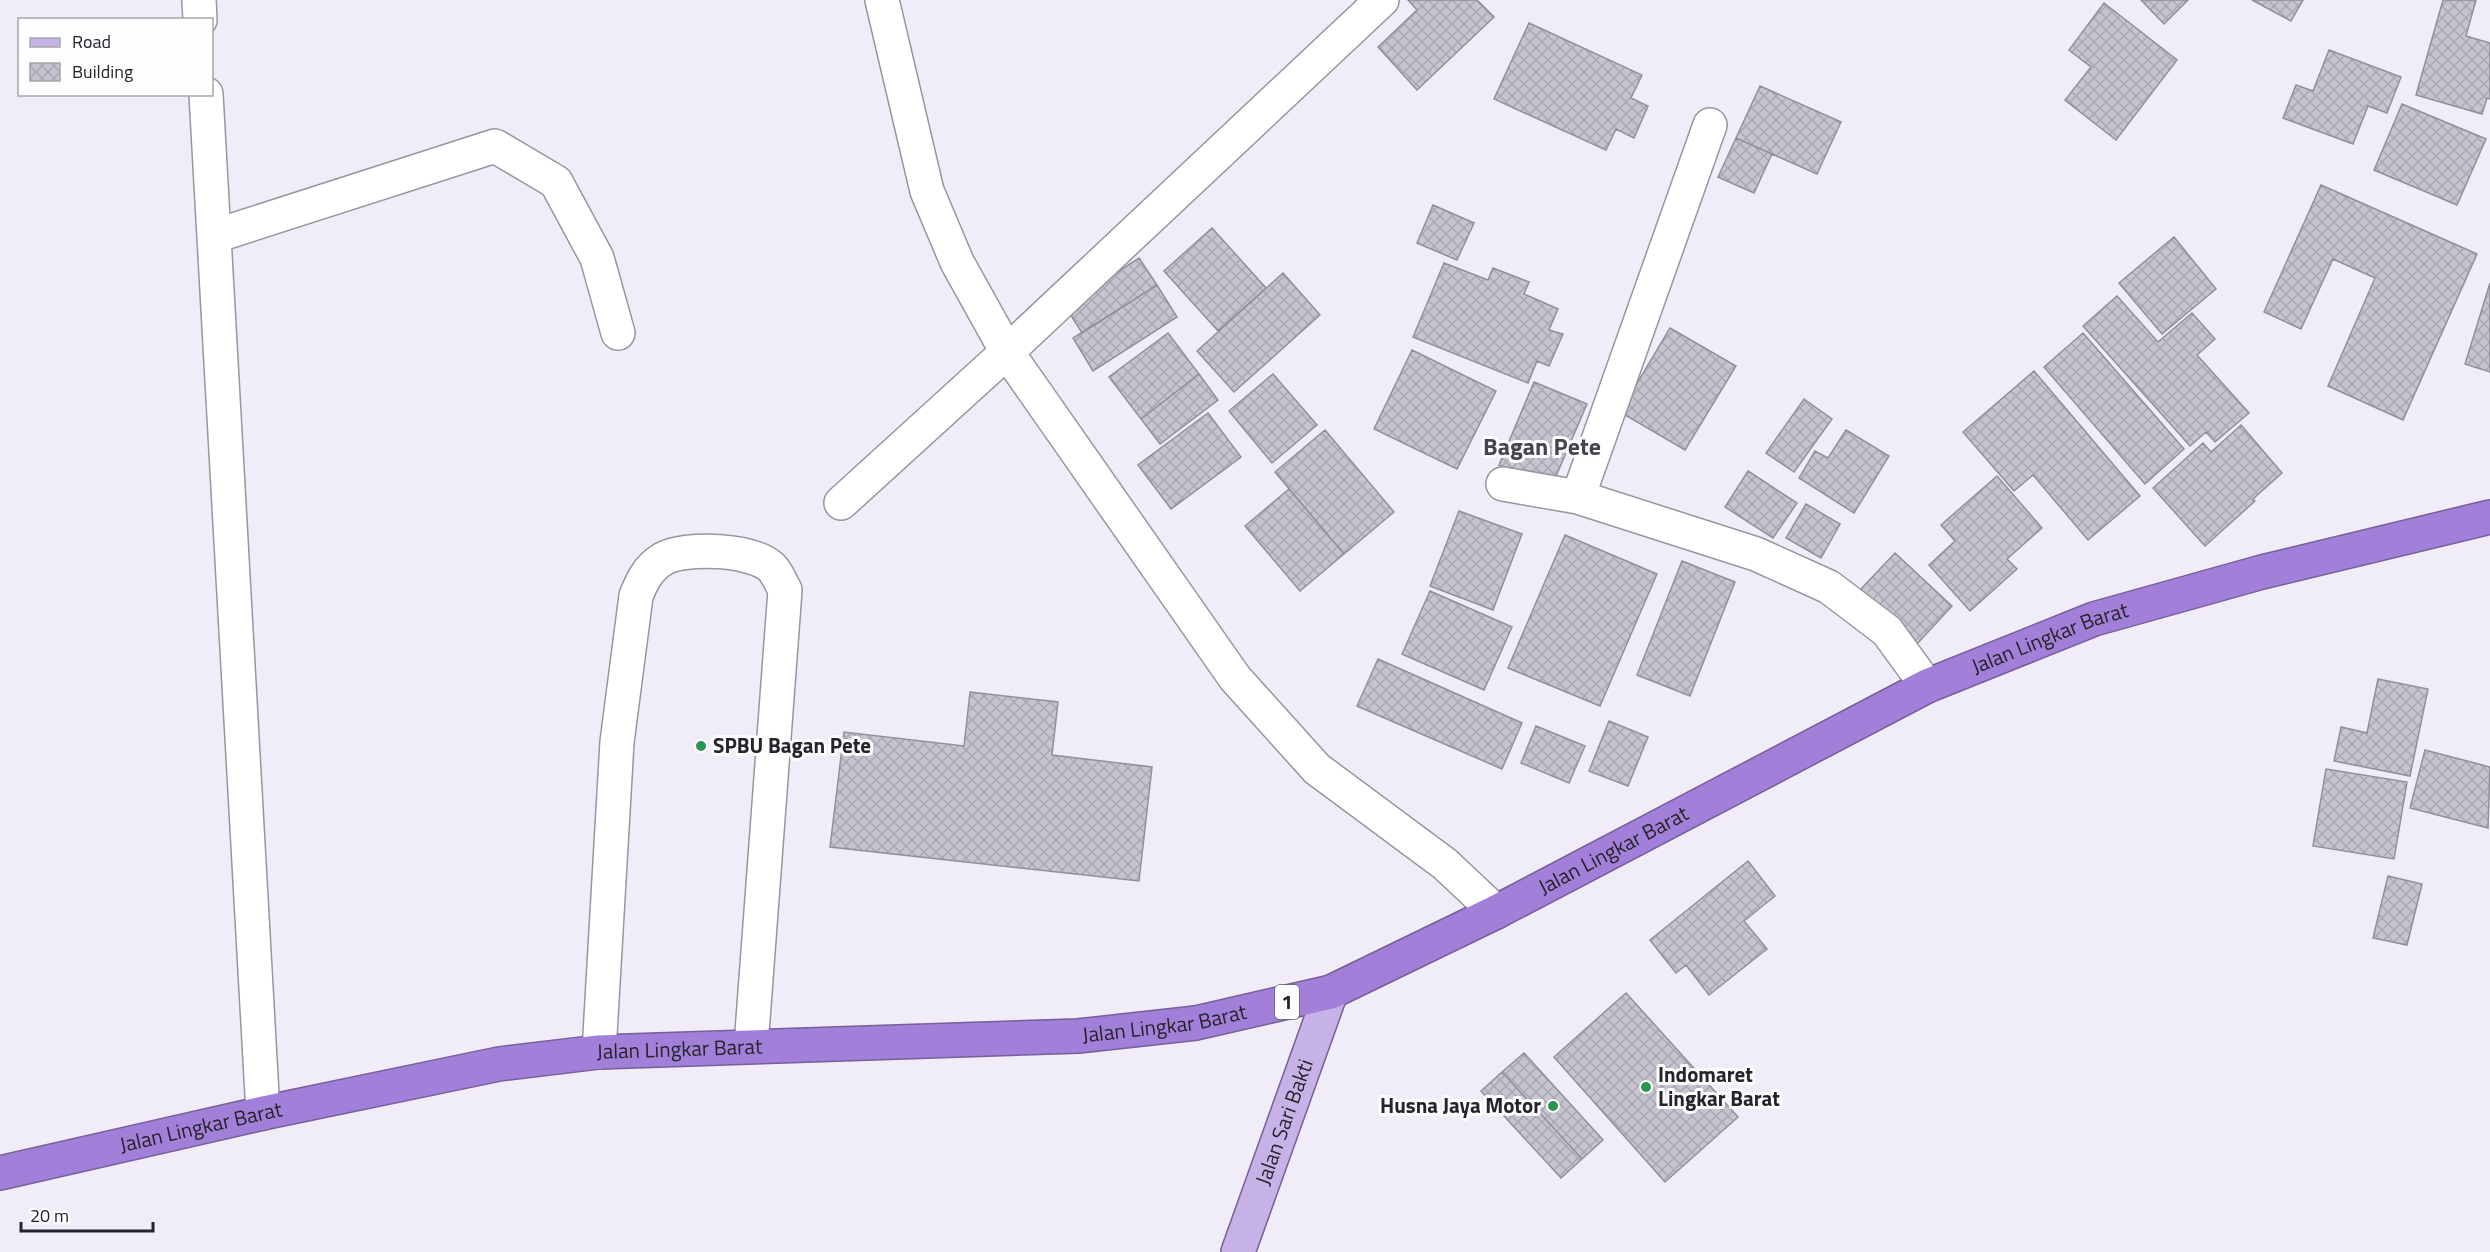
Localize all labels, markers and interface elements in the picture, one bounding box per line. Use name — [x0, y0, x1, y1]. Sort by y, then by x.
legend — [18, 18, 213, 96]
text: Road — [72, 28, 111, 55]
text: Building — [72, 58, 133, 85]
district label: Bagan Pete — [1483, 428, 1601, 464]
street label: Jalan Lingkar Barat — [1966, 593, 2132, 682]
place label: SPBU Bagan Pete — [713, 729, 871, 761]
marker: SPBU Bagan Pete — [694, 739, 708, 753]
street label: Jalan Lingkar Barat — [1532, 797, 1694, 902]
road number: 1 — [1275, 985, 1299, 1019]
street label: Jalan Lingkar Barat — [1080, 995, 1250, 1050]
street label: Jalan Lingkar Barat — [596, 1030, 763, 1067]
street label: Jalan Sari Bakti — [1246, 1054, 1321, 1189]
place label: Indomaret Lingkar Barat — [1658, 1058, 1780, 1114]
marker: Indomaret Lingkar Barat — [1639, 1080, 1653, 1094]
place label: Husna Jaya Motor — [1380, 1089, 1541, 1121]
street label: Jalan Lingkar Barat — [116, 1092, 285, 1160]
marker: Husna Jaya Motor — [1546, 1099, 1560, 1113]
scale bar — [21, 1195, 153, 1233]
text: 20 m — [30, 1202, 69, 1229]

